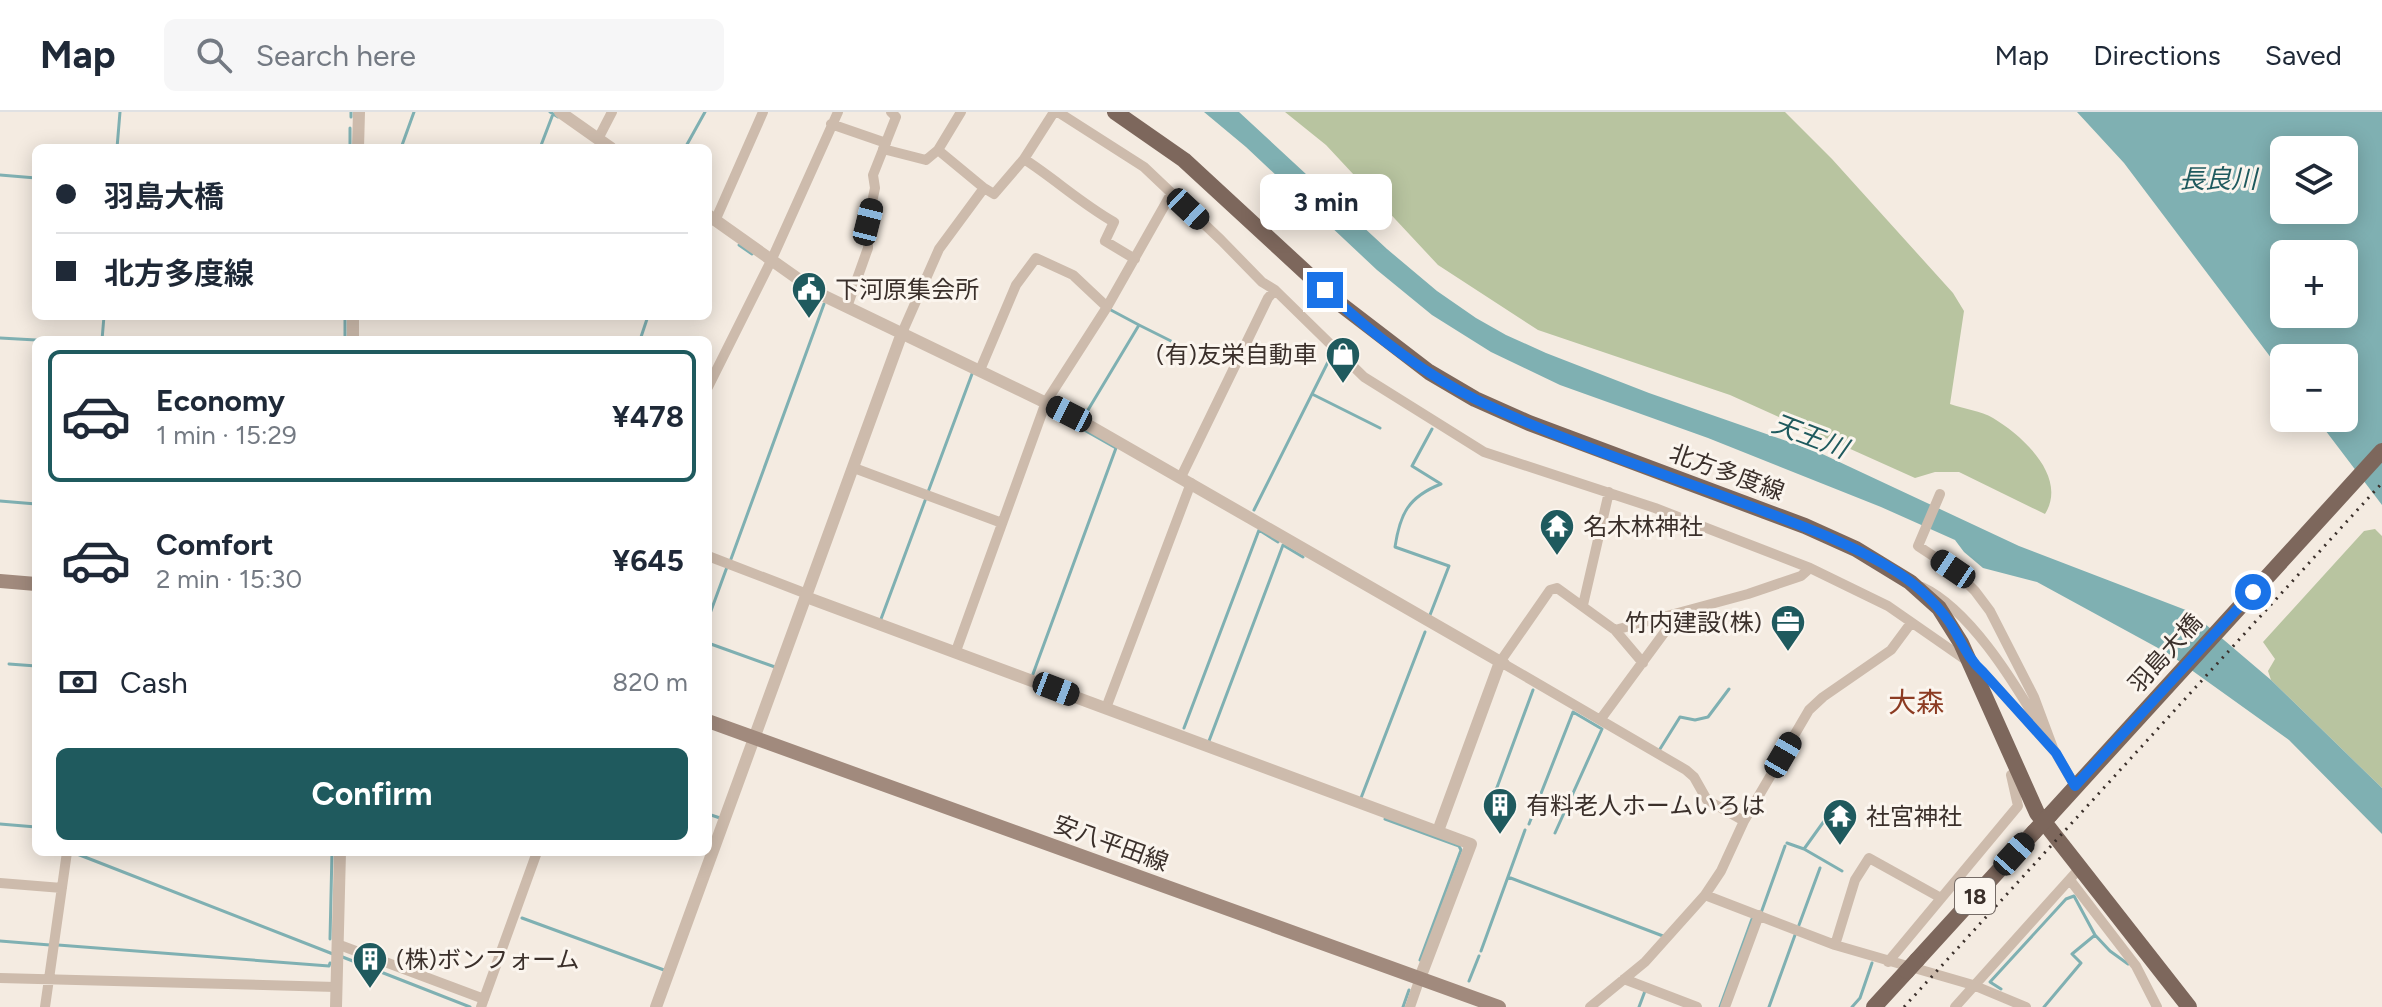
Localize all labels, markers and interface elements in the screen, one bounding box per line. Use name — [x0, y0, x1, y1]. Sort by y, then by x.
search box — [164, 19, 724, 91]
text: Map — [40, 32, 116, 78]
icon: search — [192, 33, 236, 77]
text: Search here — [256, 37, 416, 74]
text: Map — [1995, 38, 2049, 72]
text: Directions — [2093, 38, 2221, 72]
text: Saved — [2265, 38, 2342, 72]
map controls — [2270, 136, 2358, 432]
button: layers — [2270, 136, 2358, 224]
water label: 長良川 — [2179, 163, 2260, 195]
callout: 3 min — [1259, 174, 1391, 230]
text: 羽島大橋 — [104, 178, 224, 215]
car — [1162, 184, 1214, 234]
text: 3 min — [1294, 186, 1358, 218]
car — [851, 196, 885, 248]
button: + — [2270, 240, 2358, 328]
text: 北方多度線 — [104, 255, 254, 292]
public building icon: 下河原集会所 — [790, 270, 828, 320]
route end — [1307, 272, 1343, 308]
place label: 下河原集会所 — [835, 275, 979, 304]
shop icon: (有)友栄自動車 — [1324, 335, 1362, 385]
place label: (有)友栄自動車 — [1156, 340, 1317, 369]
button: − — [2270, 344, 2358, 432]
icon: car — [60, 380, 132, 452]
text: Economy — [156, 382, 285, 419]
car — [1042, 392, 1096, 436]
text: ¥478 — [612, 398, 684, 435]
water label: 天王川 — [1768, 407, 1855, 466]
text: 1 min · 15:29 — [156, 419, 297, 451]
street label: 北方多度線 — [1666, 438, 1788, 506]
temple icon: 名木林神社 — [1538, 507, 1576, 557]
place label: 名木林神社 — [1583, 512, 1703, 541]
icon: car — [60, 524, 132, 596]
text: Comfort — [156, 526, 274, 563]
text: ¥645 — [612, 542, 684, 579]
car — [1926, 546, 1980, 592]
text: 2 min · 15:30 — [156, 563, 302, 595]
route start — [2235, 574, 2271, 610]
office icon: 竹内建設(株) — [1769, 603, 1807, 653]
place label: 竹内建設(株) — [1625, 608, 1762, 637]
street label: 羽島大橋 — [2122, 608, 2208, 698]
icon: cash — [56, 660, 100, 704]
text: Cash — [120, 664, 188, 701]
text: 820 m — [612, 666, 688, 698]
car — [1029, 669, 1083, 709]
district label: 大森 — [1888, 685, 1944, 719]
car — [1761, 728, 1805, 782]
button: Confirm — [56, 748, 688, 840]
building icon: 有料老人ホームいろは — [1481, 786, 1519, 836]
place label: 有料老人ホームいろは — [1526, 791, 1765, 820]
temple icon: 社宮神社 — [1821, 797, 1859, 847]
place label: 社宮神社 — [1866, 802, 1962, 831]
street label: 安八平田線 — [1050, 809, 1172, 877]
car — [1989, 828, 2039, 880]
road number: 18 — [1955, 878, 1995, 914]
building icon: (株)ボンフォーム — [351, 940, 389, 990]
place label: (株)ボンフォーム — [396, 945, 579, 974]

